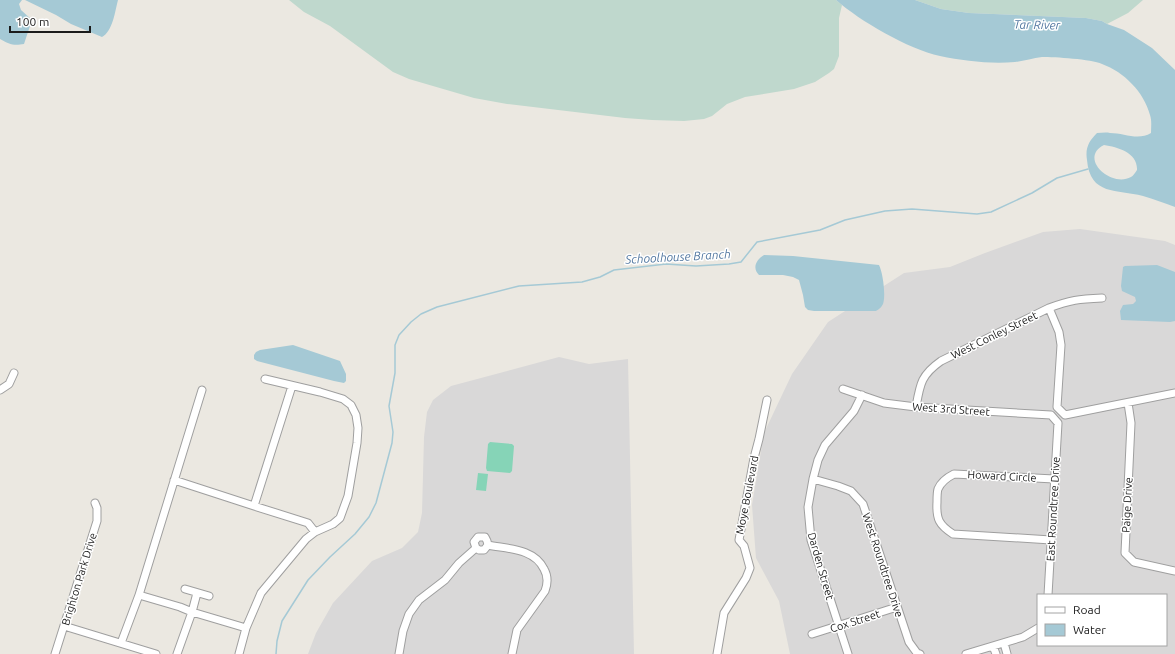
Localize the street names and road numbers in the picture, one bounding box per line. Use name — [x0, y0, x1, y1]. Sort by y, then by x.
street label: West Conley Street — [949, 309, 1040, 361]
street label: West 3rd Street — [912, 400, 991, 418]
street label: Moye Boulevard — [733, 455, 761, 535]
street label: East Roundtree Drive — [1044, 456, 1062, 562]
street label: Howard Circle — [967, 468, 1037, 484]
street label: Paige Drive — [1120, 477, 1134, 533]
street label: West Roundtree Drive — [860, 511, 906, 619]
street label: Brighton Park Drive — [59, 531, 99, 627]
street label: Darden Street — [806, 531, 837, 602]
street label: Cox Street — [828, 607, 882, 635]

